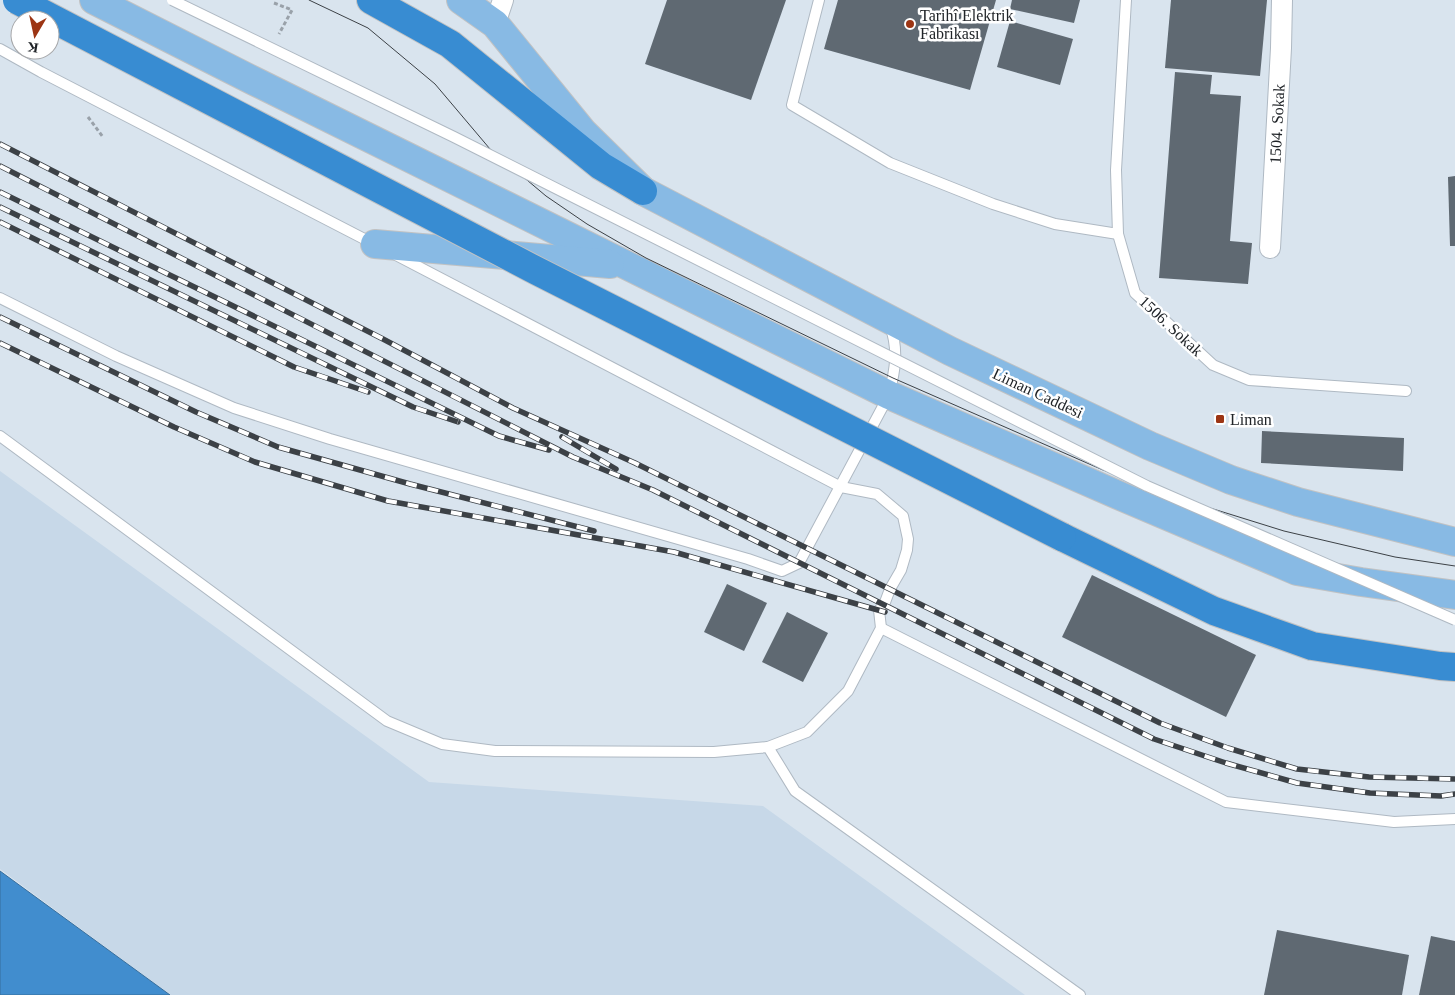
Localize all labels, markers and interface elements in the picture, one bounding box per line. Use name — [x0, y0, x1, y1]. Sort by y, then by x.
place label: Tarihî Elektrik Fabrikası — [920, 7, 1014, 42]
north arrow — [10, 10, 60, 60]
marker: Tarihî Elektrik Fabrikası — [904, 18, 916, 30]
text: K — [26, 39, 40, 56]
street label: 1504. Sokak — [1266, 84, 1288, 164]
street label: 1506. Sokak — [1136, 293, 1206, 359]
street label: Liman Caddesi — [990, 365, 1086, 422]
place label: Liman — [1230, 411, 1272, 428]
marker: Liman — [1214, 413, 1226, 425]

